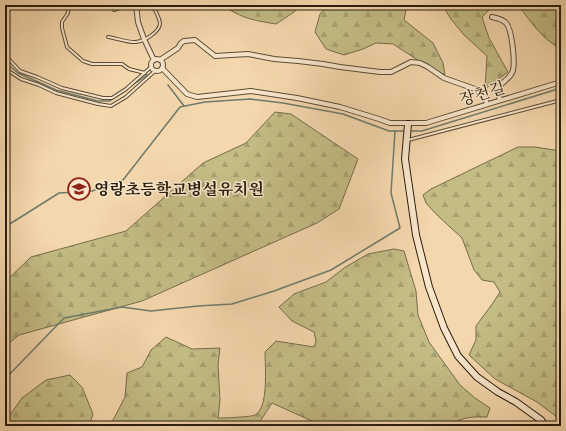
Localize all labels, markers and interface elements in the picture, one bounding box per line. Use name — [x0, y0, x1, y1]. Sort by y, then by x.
street label: 장천길 — [457, 78, 508, 112]
school or university icon: 영랑초등학교병설유치원 — [66, 176, 92, 202]
place label: 영랑초등학교병설유치원 — [94, 180, 264, 202]

